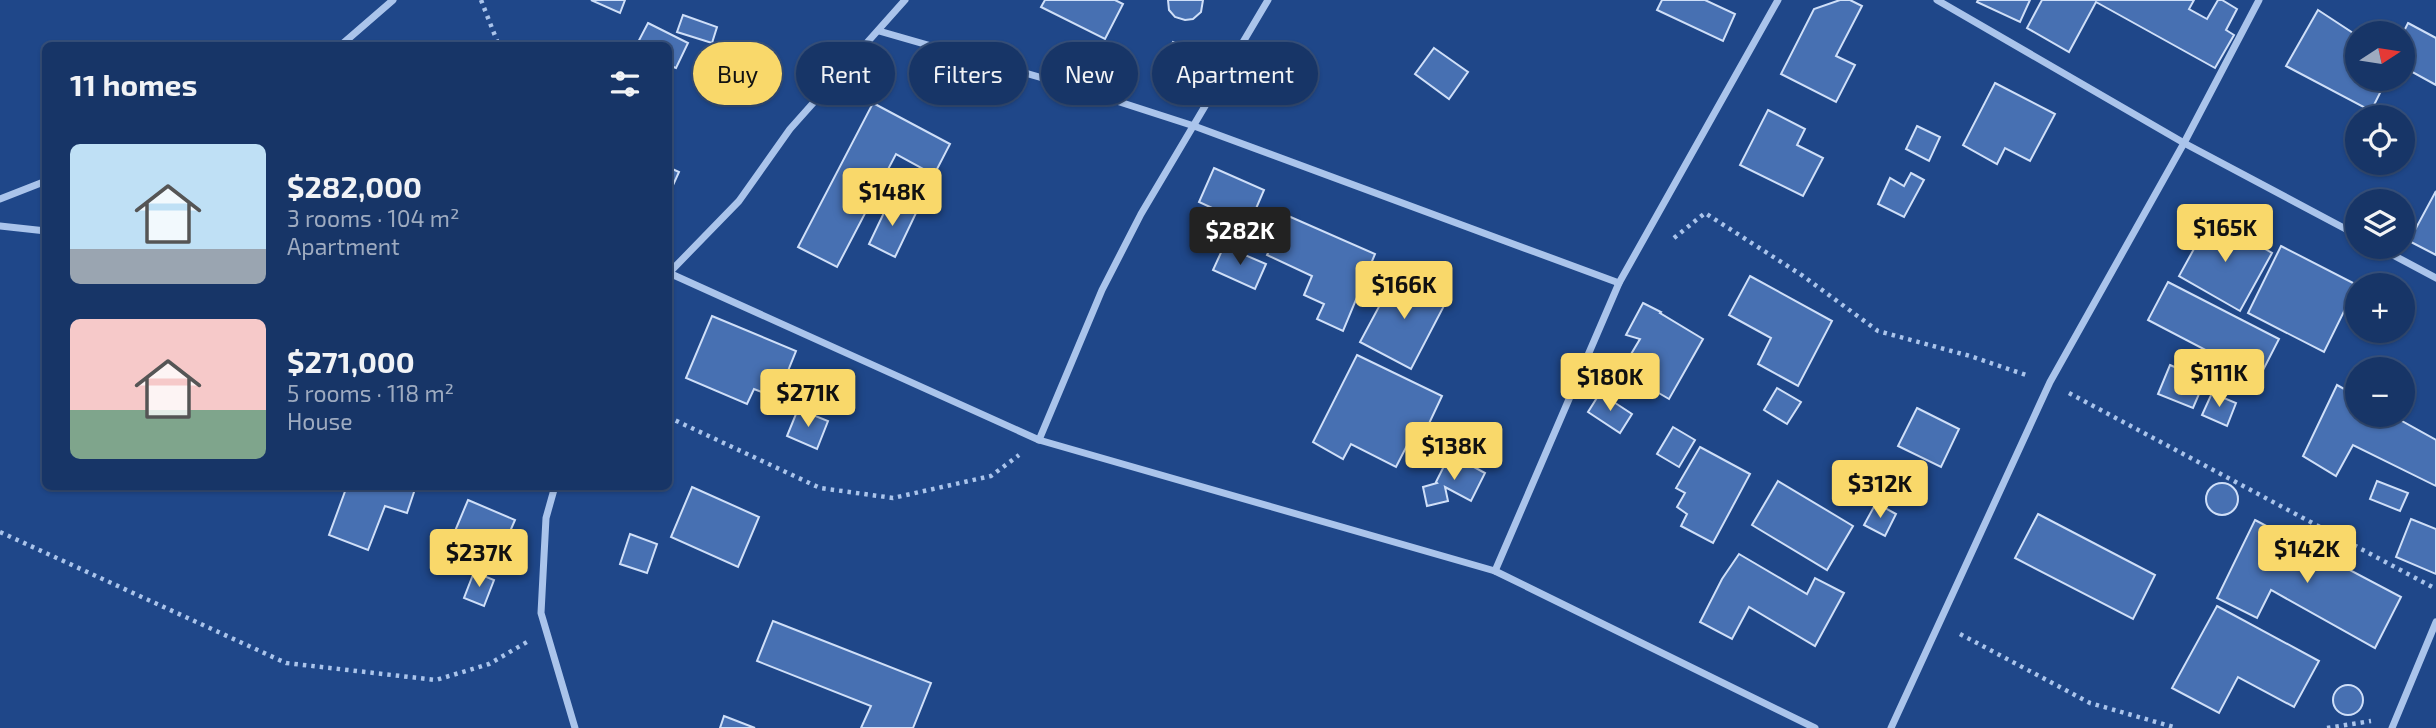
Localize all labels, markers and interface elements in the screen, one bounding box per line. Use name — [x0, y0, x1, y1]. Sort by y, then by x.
north arrow — [2345, 21, 2415, 91]
map controls — [2345, 21, 2415, 427]
chip: Buy — [693, 42, 782, 105]
chip: Rent — [796, 42, 895, 105]
chip: Filters — [909, 42, 1027, 105]
chip: New — [1041, 42, 1138, 105]
chip: Apartment — [1152, 42, 1318, 105]
icon: filters — [606, 65, 644, 103]
text: 11 homes — [70, 66, 197, 102]
button: locate — [2345, 105, 2415, 175]
text: $282,000 — [287, 168, 422, 204]
pin: $148K — [843, 168, 941, 228]
icon: home — [126, 172, 210, 256]
text: $148K — [859, 177, 925, 205]
button: layers — [2345, 189, 2415, 259]
text: 3 rooms · 104 m² — [287, 204, 459, 232]
pin: $165K — [2176, 204, 2274, 264]
pin: $282K — [1191, 208, 1289, 267]
text: $165K — [2193, 213, 2257, 241]
text: $282K — [1206, 216, 1274, 244]
text: Apartment — [287, 232, 400, 260]
pin: $166K — [1355, 262, 1453, 321]
text: $166K — [1372, 270, 1437, 298]
button: + — [2345, 273, 2415, 343]
text: $271,000 — [287, 343, 415, 379]
icon: home — [126, 347, 210, 431]
pin: $111K — [2170, 350, 2268, 409]
pin: $180K — [1561, 354, 1659, 413]
button: − — [2345, 357, 2415, 427]
text: $111K — [2190, 358, 2248, 386]
text: $180K — [1577, 362, 1643, 390]
pin: $271K — [759, 370, 857, 429]
text: $271K — [776, 378, 840, 406]
text: 5 rooms · 118 m² — [287, 379, 454, 407]
text: House — [287, 407, 353, 435]
pin: $138K — [1405, 422, 1503, 482]
text: $138K — [1421, 431, 1487, 459]
pin: $312K — [1831, 461, 1929, 520]
text: $312K — [1848, 469, 1912, 497]
pin: $142K — [2258, 526, 2356, 585]
pin: $237K — [430, 530, 528, 589]
text: $142K — [2274, 534, 2340, 562]
text: $237K — [446, 538, 512, 566]

